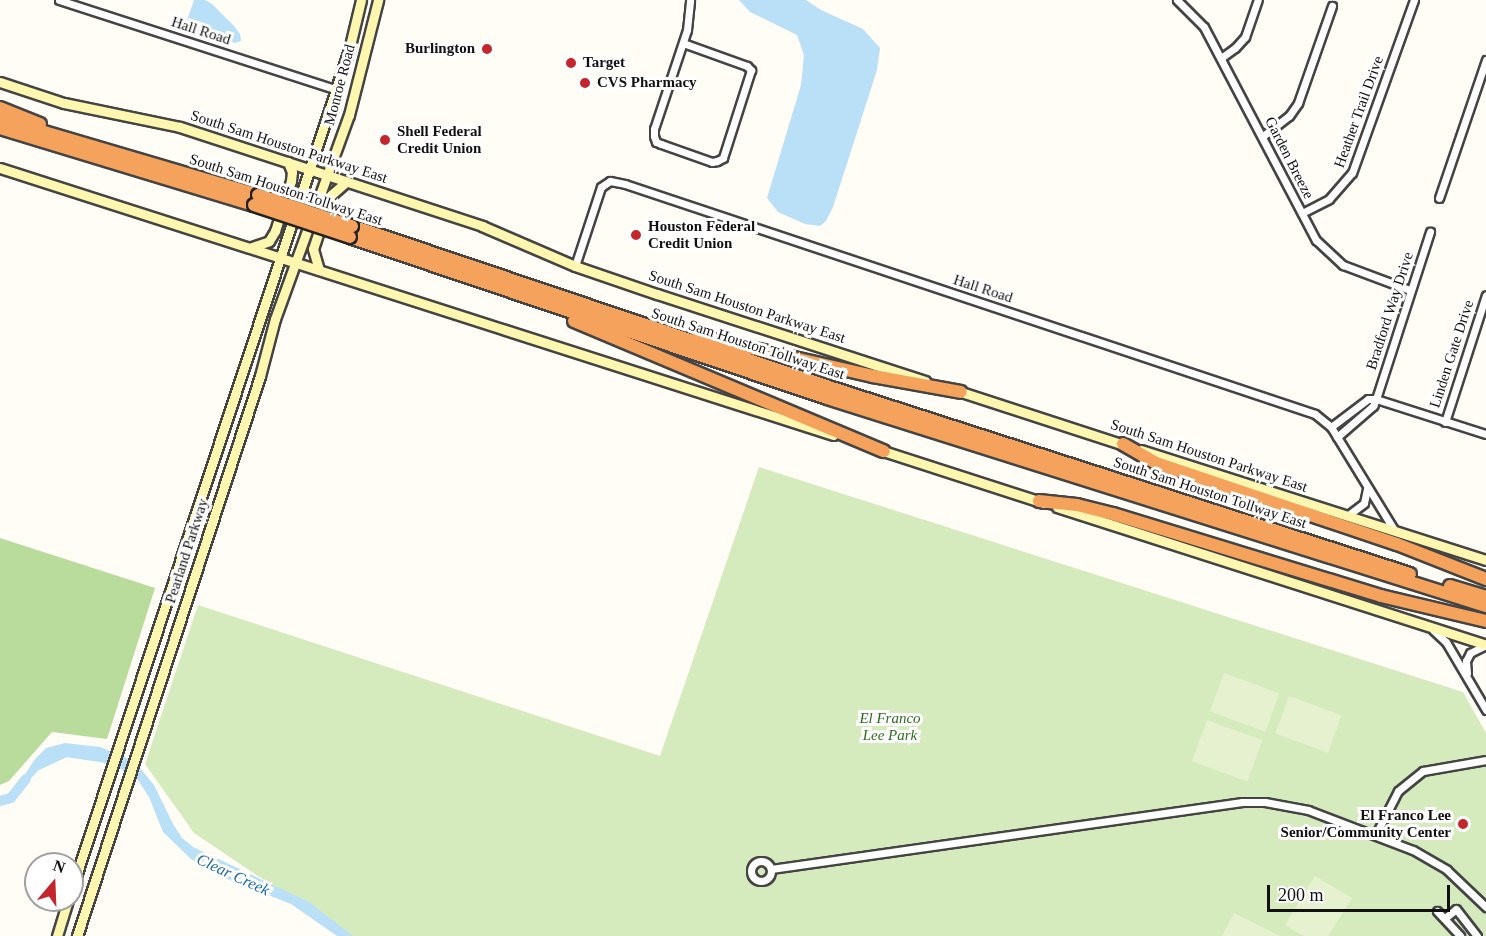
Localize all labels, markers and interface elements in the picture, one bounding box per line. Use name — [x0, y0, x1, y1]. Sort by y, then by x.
street label: Hall Road — [169, 13, 233, 49]
place label: Burlington — [405, 40, 475, 58]
marker: Burlington — [480, 42, 494, 56]
street label: Monroe Road — [321, 43, 359, 127]
place label: Target — [583, 54, 625, 72]
street label: Heather Trail Drive — [1330, 54, 1388, 170]
marker: Target — [564, 56, 578, 70]
place label: CVS Pharmacy — [597, 74, 697, 92]
marker: CVS Pharmacy — [578, 76, 592, 90]
street label: South Sam Houston Parkway East — [188, 107, 390, 187]
street label: Garden Breeze — [1261, 114, 1317, 202]
place label: Shell Federal Credit Union — [397, 122, 482, 157]
marker: Shell Federal Credit Union — [378, 133, 392, 147]
street label: South Sam Houston Tollway East — [187, 150, 385, 230]
place label: Houston Federal Credit Union — [648, 217, 755, 252]
marker: Houston Federal Credit Union — [629, 228, 643, 242]
street label: Bradford Way Drive — [1362, 250, 1418, 372]
street label: South Sam Houston Parkway East — [646, 267, 848, 347]
street label: Hall Road — [951, 271, 1015, 307]
street label: Linden Gate Drive — [1426, 298, 1478, 410]
street label: South Sam Houston Tollway East — [649, 304, 847, 384]
street label: South Sam Houston Parkway East — [1108, 416, 1310, 496]
street label: South Sam Houston Tollway East — [1111, 453, 1309, 533]
street label: Pearland Parkway — [162, 497, 212, 605]
park label: El Franco Lee Park — [859, 709, 921, 744]
place label: El Franco Lee Senior/Community Center — [1281, 806, 1451, 841]
marker: El Franco Lee Senior/Community Center — [1456, 817, 1470, 831]
water label: Clear Creek — [194, 850, 272, 900]
north arrow — [24, 852, 84, 912]
text: N — [51, 856, 68, 876]
scale bar — [1270, 873, 1453, 911]
text: 200 m — [1278, 885, 1324, 905]

